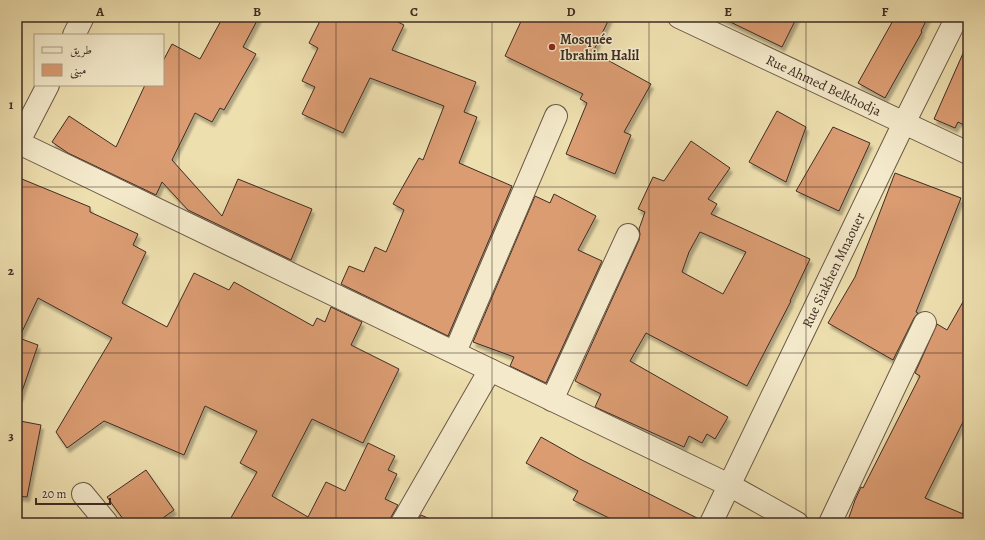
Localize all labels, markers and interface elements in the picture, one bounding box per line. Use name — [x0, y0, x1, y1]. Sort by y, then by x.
text: A — [95, 3, 105, 20]
text: B — [253, 3, 261, 20]
text: C — [410, 3, 418, 20]
text: D — [566, 3, 576, 20]
text: E — [724, 3, 732, 20]
text: F — [882, 3, 889, 20]
place label: Mosquée Ibrahim Halil — [560, 30, 640, 65]
legend — [34, 34, 164, 86]
text: طريق — [70, 42, 92, 58]
marker: Mosquée Ibrahim Halil — [547, 42, 557, 52]
street label: Rue Ahmed Belkhodja — [763, 50, 885, 121]
text: مبنى — [70, 62, 86, 79]
text: 1 — [9, 96, 14, 113]
street label: Rue Siakhen Mnaouer — [798, 209, 870, 331]
text: 2 — [8, 262, 15, 279]
text: 3 — [8, 427, 14, 444]
scale bar — [36, 480, 110, 506]
text: 20 m — [42, 486, 66, 502]

